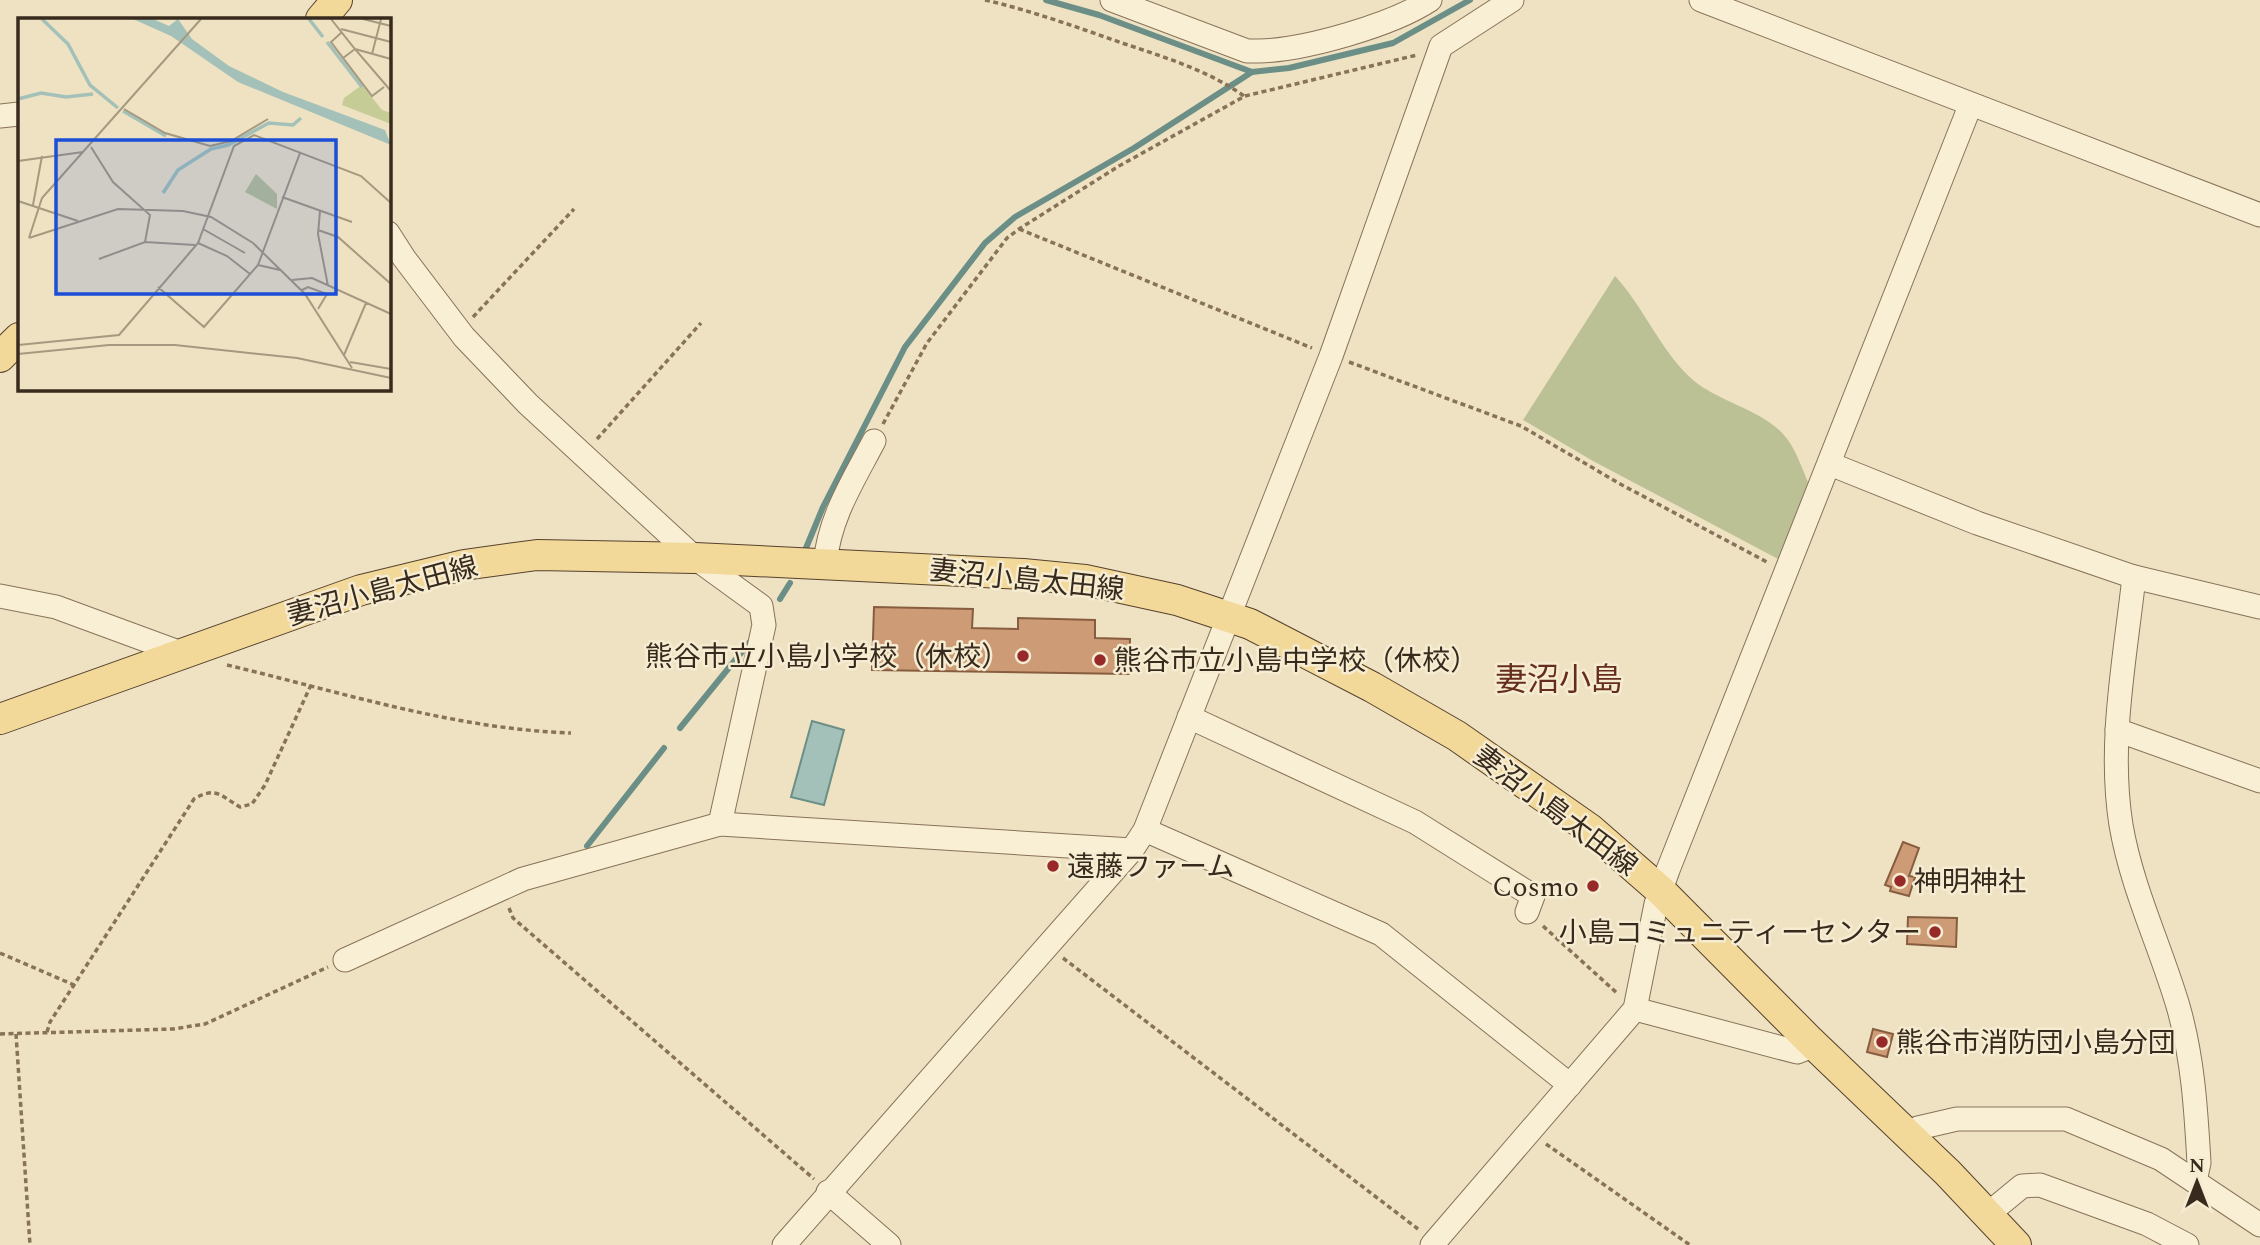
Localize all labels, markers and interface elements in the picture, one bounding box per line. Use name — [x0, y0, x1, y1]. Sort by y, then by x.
inset map — [18, 18, 390, 390]
street label: 妻沼小島太田線 — [282, 545, 483, 638]
street label: 妻沼小島太田線 — [927, 549, 1127, 612]
place label: 熊谷市立小島小学校（休校） — [645, 636, 1009, 679]
place label: 熊谷市立小島中学校（休校） — [1114, 640, 1478, 683]
marker: 熊谷市立小島小学校（休校） — [1015, 648, 1031, 664]
marker: 熊谷市立小島中学校（休校） — [1092, 652, 1108, 668]
district label: 妻沼小島 — [1495, 656, 1623, 705]
street label: 妻沼小島太田線 — [1464, 735, 1646, 887]
place label: 遠藤ファーム — [1067, 846, 1234, 889]
marker: 遠藤ファーム — [1045, 858, 1061, 874]
place label: 神明神社 — [1914, 861, 2026, 904]
place label: Cosmo — [1492, 866, 1579, 909]
marker: 神明神社 — [1892, 873, 1908, 889]
marker: Cosmo — [1585, 878, 1601, 894]
place label: 小島コミュニティーセンター — [1559, 912, 1921, 955]
marker: 小島コミュニティーセンター — [1927, 924, 1943, 940]
place label: 熊谷市消防団小島分団 — [1896, 1022, 2176, 1065]
marker: 熊谷市消防団小島分団 — [1874, 1034, 1890, 1050]
north arrow — [2162, 1147, 2232, 1217]
text: N — [2189, 1152, 2205, 1181]

